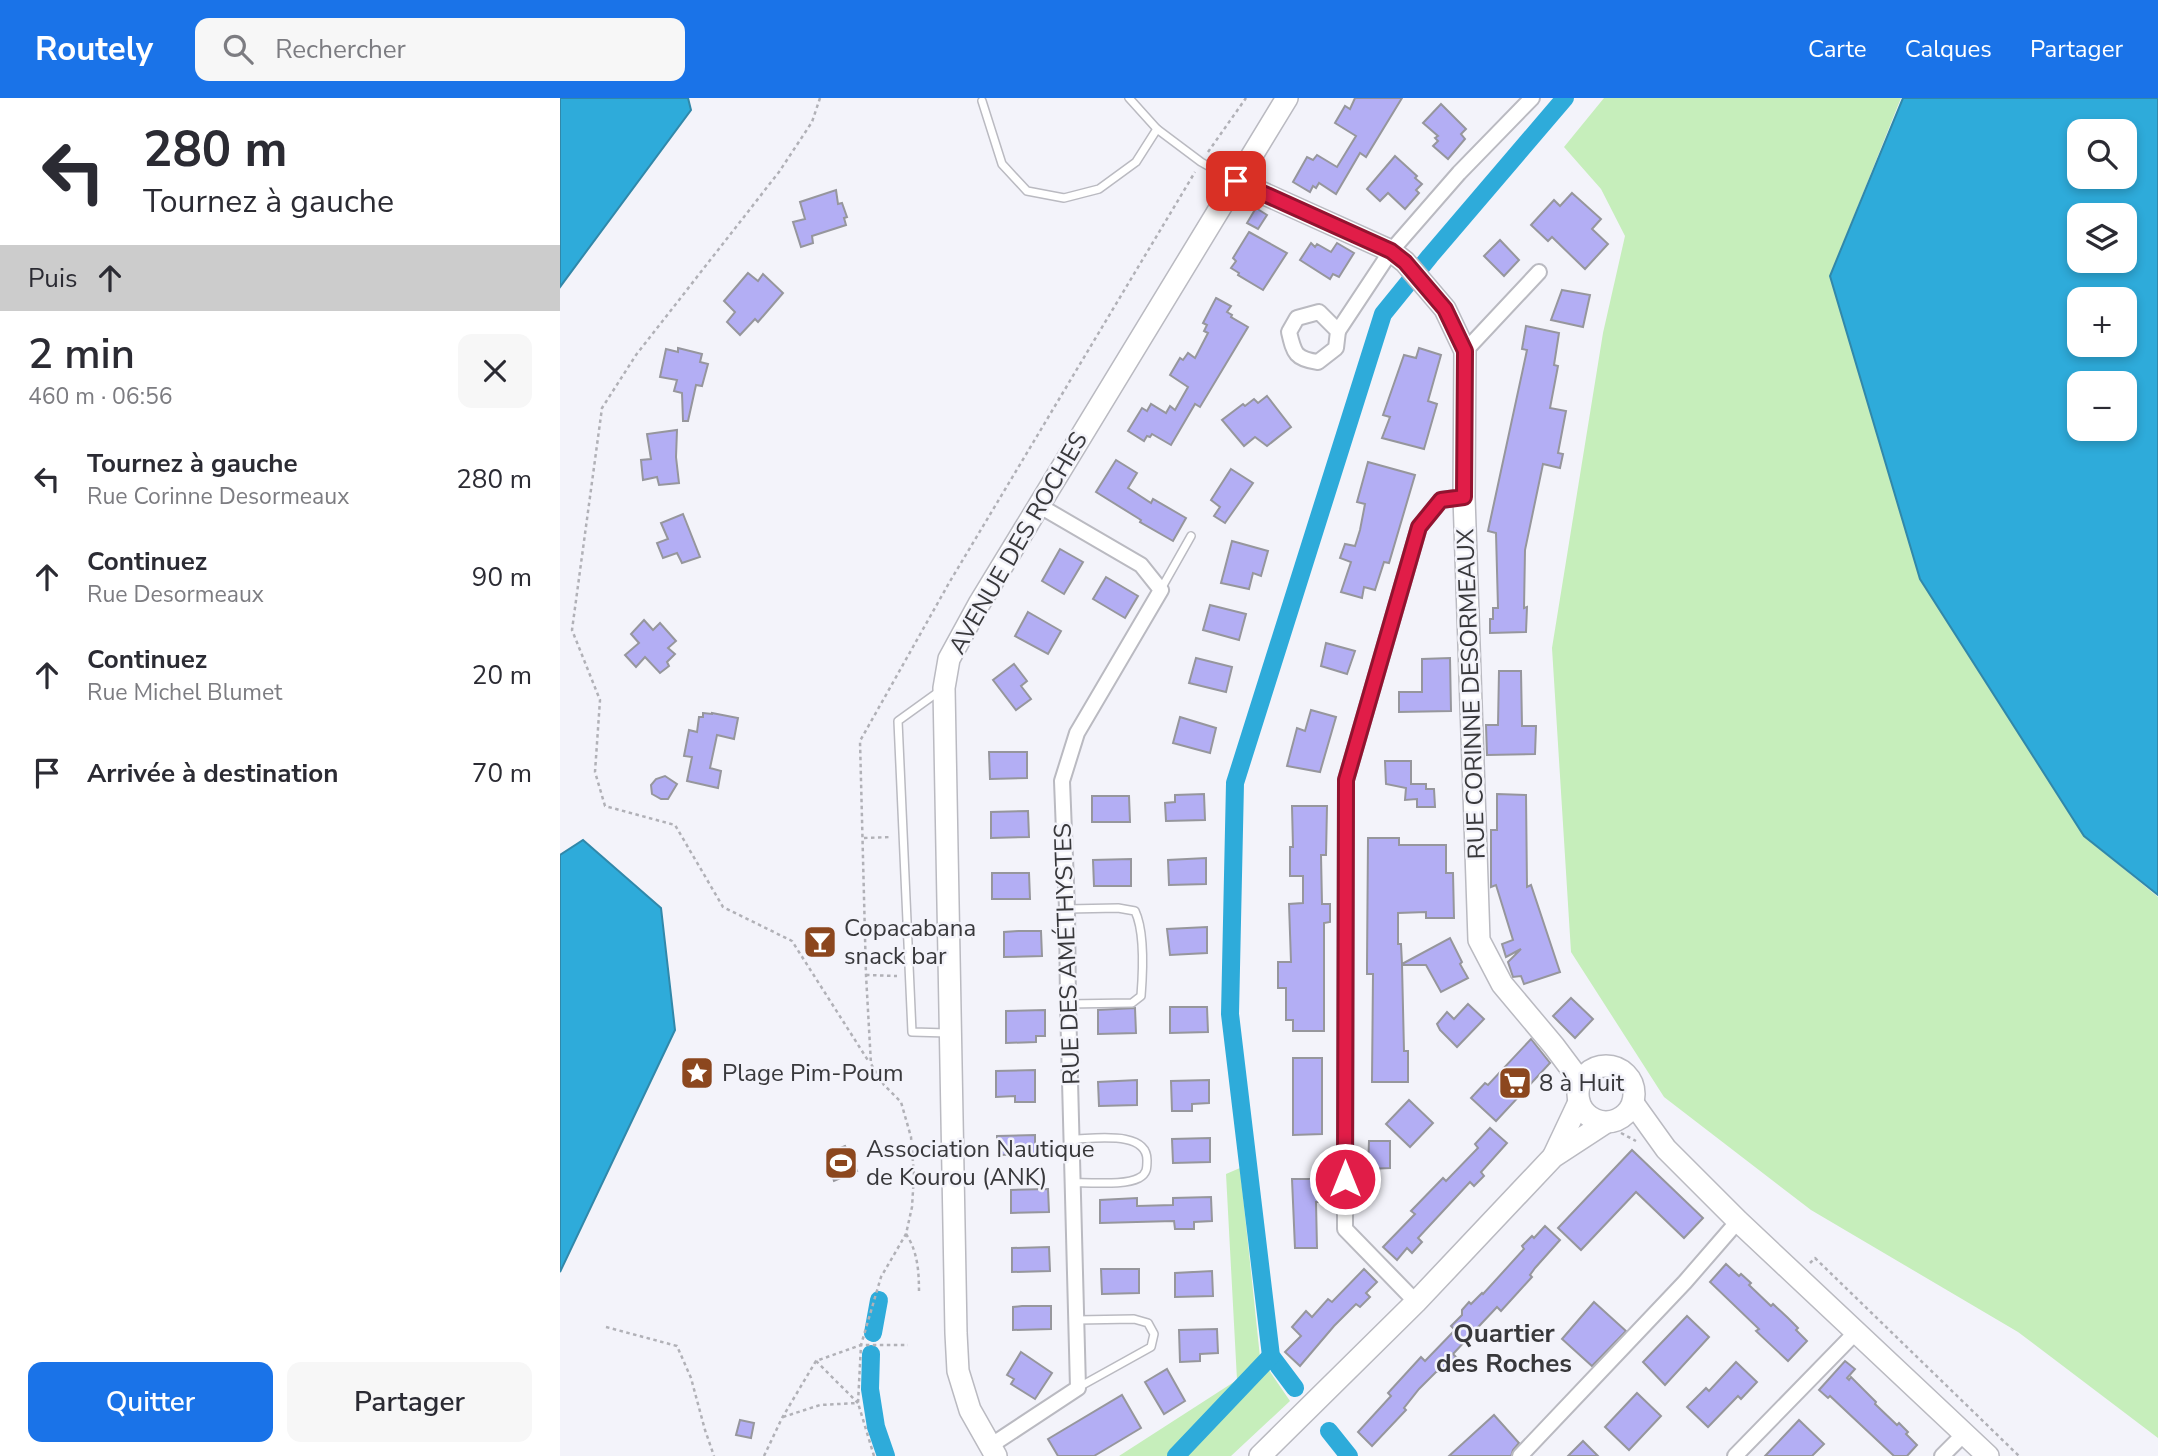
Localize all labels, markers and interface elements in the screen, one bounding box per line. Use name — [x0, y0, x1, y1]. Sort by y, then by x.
search box — [195, 18, 685, 81]
text: Routely — [35, 27, 153, 72]
icon: search — [219, 30, 257, 68]
text: Rechercher — [275, 32, 406, 67]
text: Carte — [1808, 33, 1867, 65]
text: Calques — [1905, 33, 1992, 65]
text: Partager — [2030, 33, 2123, 65]
text: 280 m — [143, 116, 287, 183]
map controls — [2067, 119, 2137, 441]
button: search — [2067, 119, 2137, 189]
icon: left — [28, 126, 119, 217]
pin — [1206, 151, 1266, 211]
icon: arrive — [1217, 162, 1255, 200]
text: Tournez à gauche — [143, 180, 394, 223]
button: layers — [2067, 203, 2137, 273]
icon: ahead — [91, 259, 129, 297]
text: Puis — [28, 261, 77, 296]
button: + — [2067, 287, 2137, 357]
text: 2 min — [28, 326, 135, 383]
button: close — [458, 334, 532, 408]
button: − — [2067, 371, 2137, 441]
text: 460 m · 06:56 — [28, 381, 173, 412]
street label: AVENUE DES ROCHES — [941, 426, 1095, 660]
text: Tournez à gauche — [87, 446, 298, 481]
icon: left — [28, 460, 66, 498]
text: 280 m — [456, 462, 532, 497]
text: Rue Corinne Desormeaux — [87, 481, 349, 512]
street label: RUE CORINNE DESORMEAUX — [1449, 528, 1493, 860]
text: Continuez — [87, 544, 207, 579]
icon: ahead — [28, 558, 66, 596]
text: 90 m — [472, 560, 532, 595]
text: Rue Desormeaux — [87, 579, 264, 610]
text: Continuez — [87, 642, 207, 677]
icon: ahead — [28, 656, 66, 694]
text: 20 m — [472, 658, 532, 693]
text: Rue Michel Blumet — [87, 677, 282, 708]
icon: arrive — [28, 754, 66, 792]
text: Arrivée à destination — [87, 756, 338, 791]
text: 70 m — [472, 756, 532, 791]
street label: RUE DES AMÉTHYSTES — [1046, 823, 1088, 1085]
place label: Copacabana snack bar — [844, 912, 976, 972]
bar icon: Copacabana snack bar — [801, 923, 839, 961]
place icon: Plage Pim-Poum — [678, 1054, 716, 1092]
place label: Plage Pim-Poum — [722, 1057, 904, 1089]
supermarket icon: 8 à Huit — [1496, 1064, 1534, 1102]
place label: 8 à Huit — [1539, 1067, 1625, 1099]
place label: Association Nautique de Kourou (ANK) — [866, 1133, 1094, 1193]
position arrow — [1308, 1142, 1382, 1216]
sports icon: Association Nautique de Kourou (ANK) — [822, 1144, 860, 1182]
district label: Quartier des Roches — [1436, 1316, 1572, 1381]
button: Quitter — [28, 1362, 273, 1442]
button: Partager — [287, 1362, 532, 1442]

